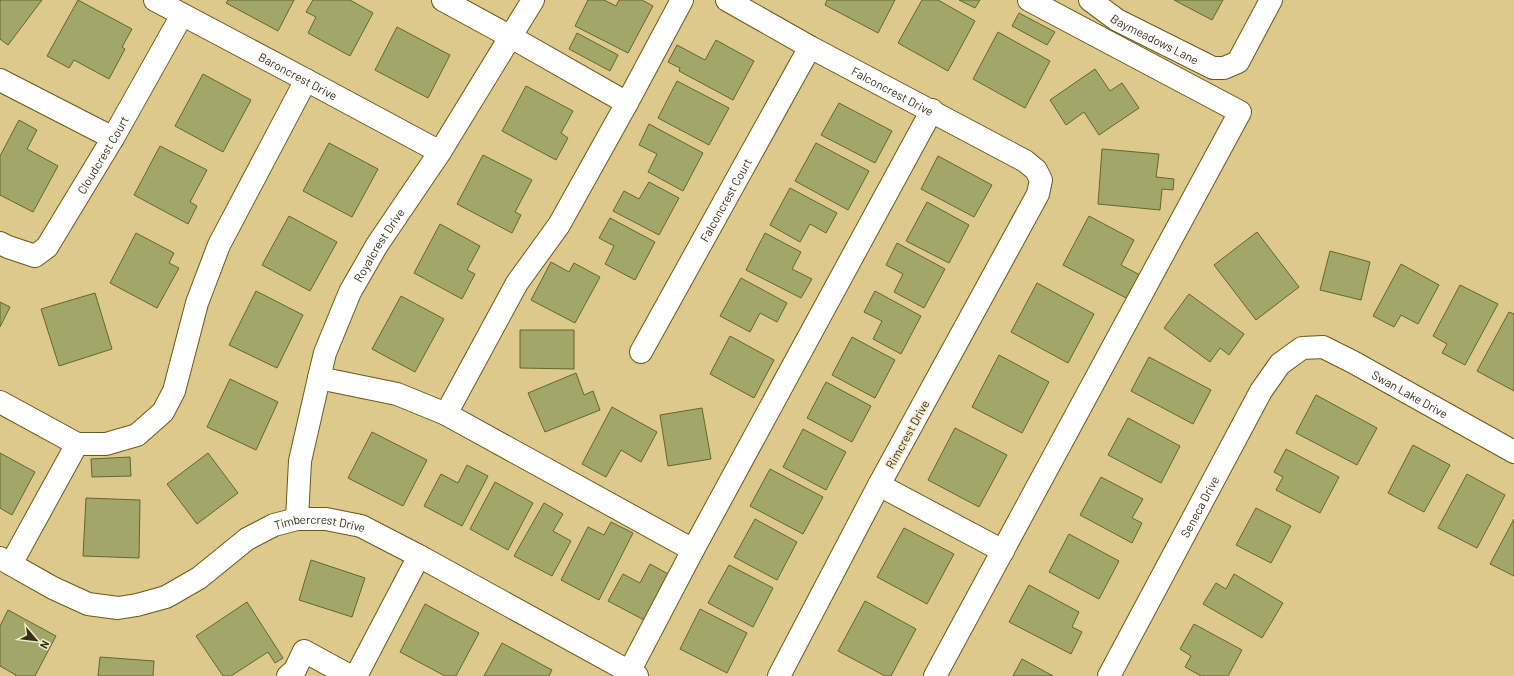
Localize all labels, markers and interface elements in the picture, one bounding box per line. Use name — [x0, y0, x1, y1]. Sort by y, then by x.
street label: Baymeadows Lane — [1108, 11, 1201, 67]
street label: Baroncrest Drive — [256, 49, 340, 103]
street label: Falconcrest Drive — [849, 63, 936, 118]
street label: Cloudcrest Court — [74, 113, 131, 196]
street label: Falconcrest Court — [697, 156, 754, 244]
street label: Royalcrest Drive — [350, 205, 407, 284]
street label: Swan Lake Drive — [1369, 367, 1450, 421]
street label: Rimcrest Drive — [882, 397, 932, 471]
street label: Seneca Drive — [1177, 473, 1221, 540]
street label: Timbercrest Drive — [272, 512, 368, 534]
north arrow — [16, 620, 56, 660]
text: N — [38, 639, 53, 651]

